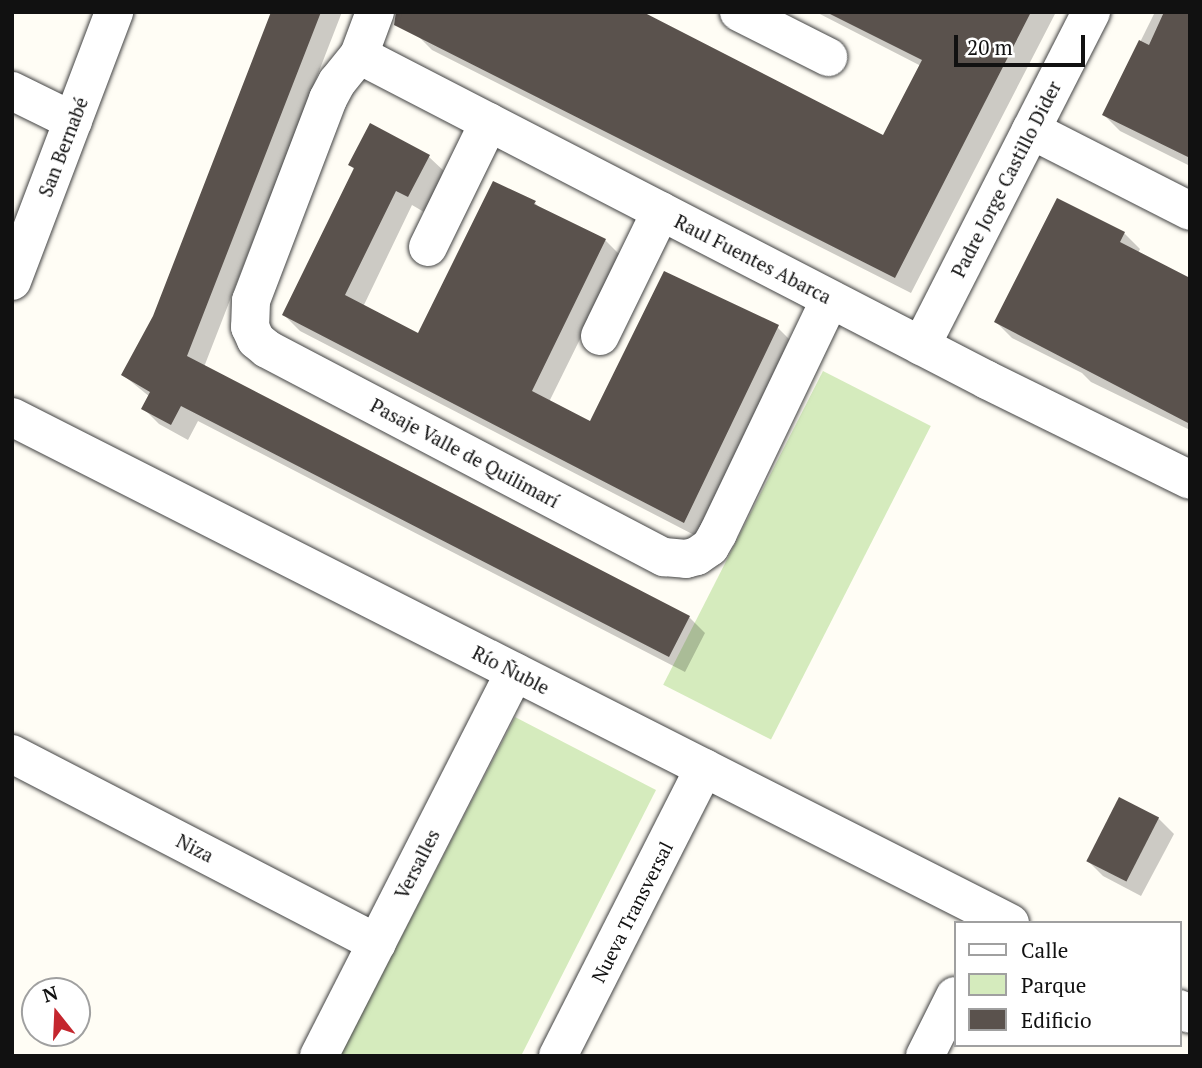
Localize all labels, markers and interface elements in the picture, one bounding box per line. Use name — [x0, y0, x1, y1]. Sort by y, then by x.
scale bar — [957, 21, 1088, 65]
text: 20 m — [967, 33, 1013, 61]
street label: Padre Jorge Castillo Dider — [947, 77, 1065, 281]
street label: San Bernabé — [34, 94, 92, 200]
street label: Raul Fuentes Abarca — [671, 210, 835, 308]
street label: Pasaje Valle de Quilimarí — [367, 393, 563, 513]
street label: Río Ñuble — [469, 641, 553, 699]
street label: Versalles — [390, 825, 444, 903]
street label: Niza — [173, 829, 217, 867]
street label: Nueva Transversal — [587, 838, 677, 986]
legend — [954, 921, 1181, 1047]
text: Calle — [1021, 936, 1068, 964]
text: Parque — [1021, 971, 1086, 999]
north arrow — [21, 977, 91, 1047]
text: N — [39, 979, 61, 1008]
text: Edificio — [1021, 1006, 1092, 1034]

